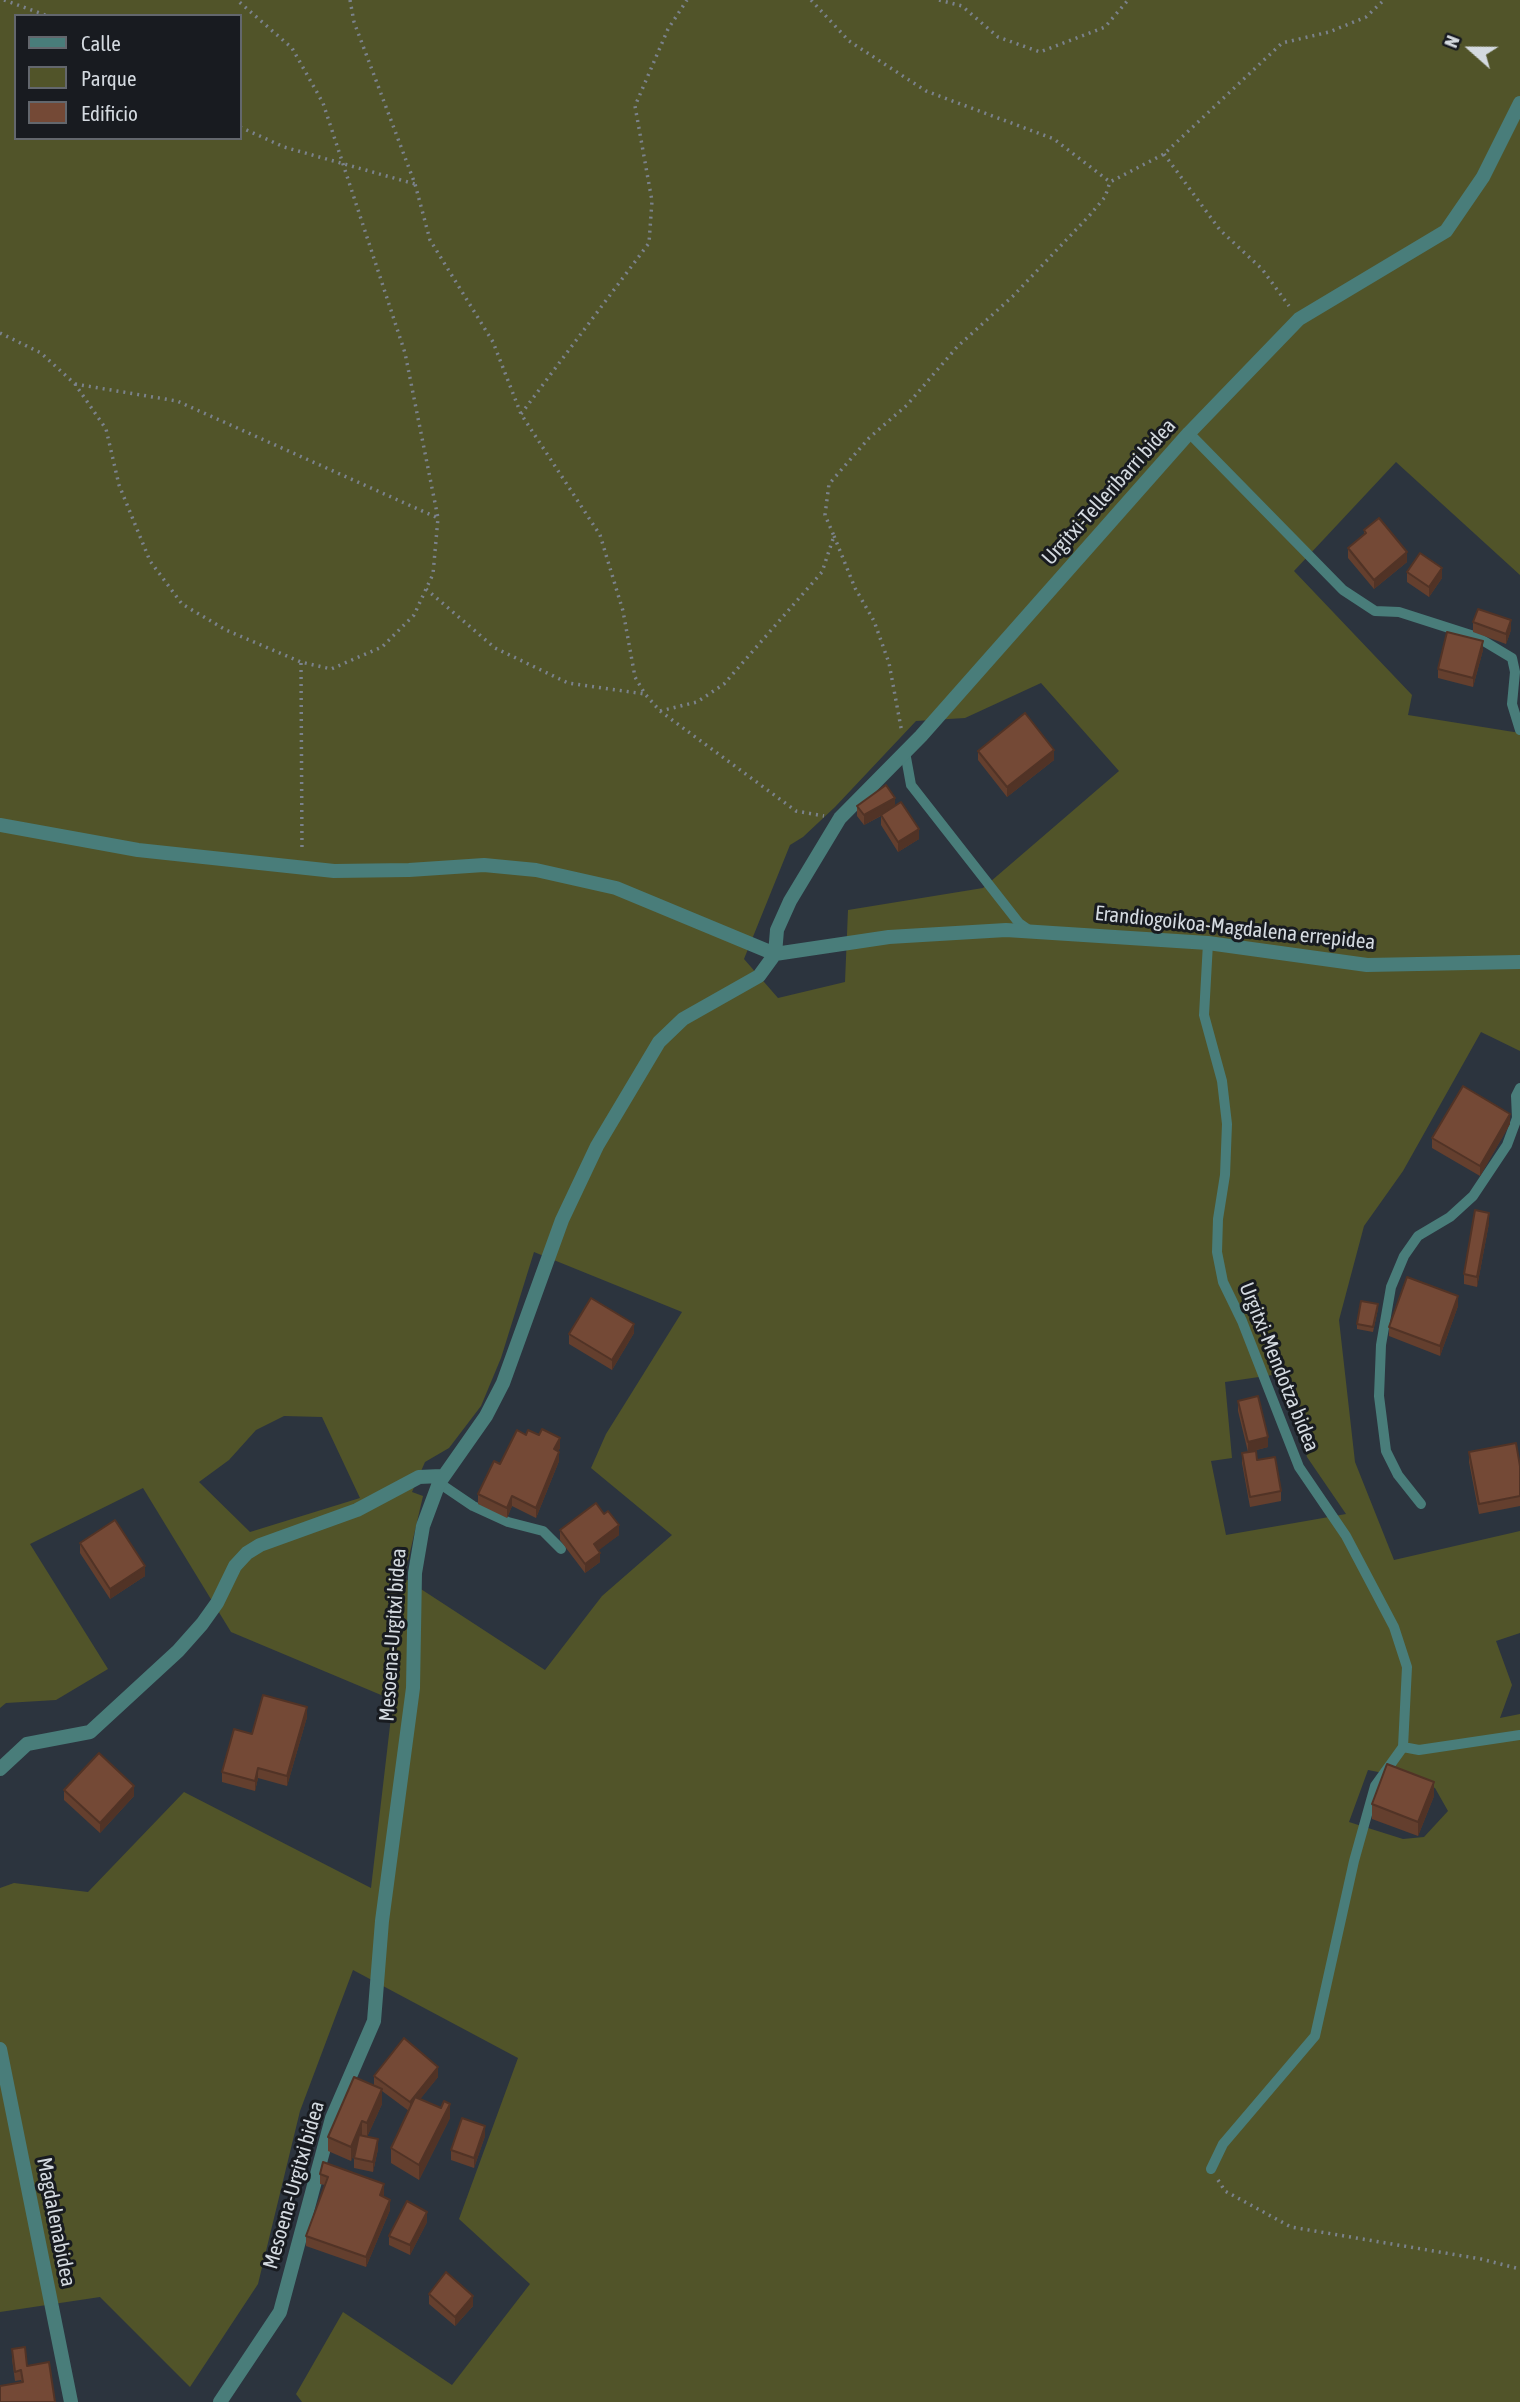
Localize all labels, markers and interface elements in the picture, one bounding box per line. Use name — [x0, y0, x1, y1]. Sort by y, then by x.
legend — [14, 14, 242, 140]
north arrow — [1436, 14, 1506, 84]
text: Calle — [81, 31, 121, 55]
text: N — [1439, 32, 1464, 51]
text: Parque — [81, 66, 136, 90]
text: Edificio — [81, 101, 138, 125]
street label: Urgitxi-Telleribarri bidea — [1037, 414, 1181, 570]
street label: Erandiogoikoa-Magdalena errepidea — [1094, 901, 1376, 955]
street label: Urgitxi-Mendotza bidea — [1234, 1279, 1324, 1455]
street label: Mesoena-Urgitxi bidea — [374, 1547, 412, 1723]
street label: Mesoena-Urgitxi bidea — [258, 2098, 330, 2272]
street label: Magdalenabidea — [31, 2155, 81, 2289]

